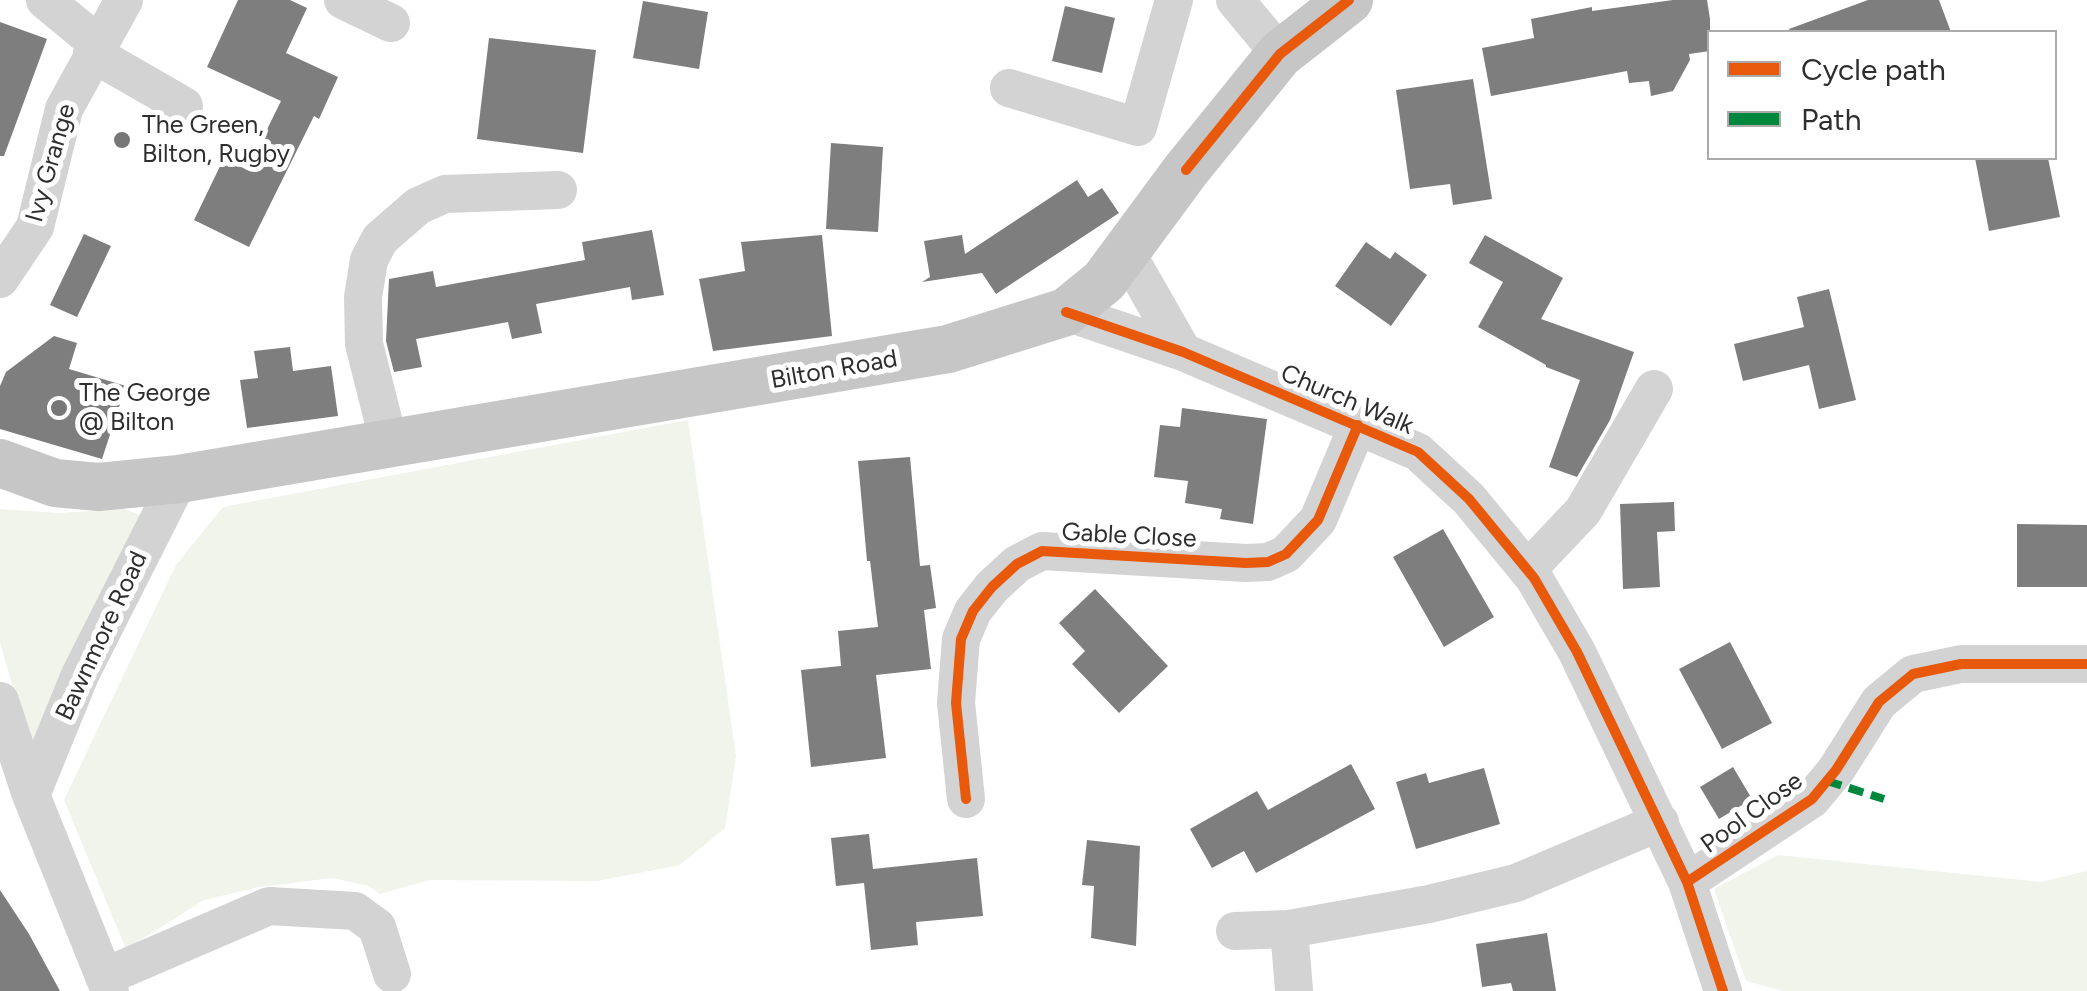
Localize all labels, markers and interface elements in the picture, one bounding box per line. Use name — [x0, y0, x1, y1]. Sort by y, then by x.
legend — [1707, 30, 2057, 160]
text: Cycle path — [1801, 51, 1946, 88]
street label: Ivy Grange — [20, 100, 82, 226]
text: Path — [1801, 101, 1861, 138]
place label: The Green, Bilton, Rugby — [142, 111, 290, 170]
marker: The Green, Bilton, Rugby — [111, 129, 133, 151]
street label: Bilton Road — [768, 344, 900, 396]
street label: Church Walk — [1276, 359, 1418, 441]
place label: The George @ Bilton — [79, 379, 210, 438]
marker: The George @ Bilton — [48, 397, 70, 419]
street label: Gable Close — [1061, 517, 1197, 555]
street label: Bawnmore Road — [50, 547, 154, 725]
street label: Pool Close — [1695, 766, 1809, 860]

